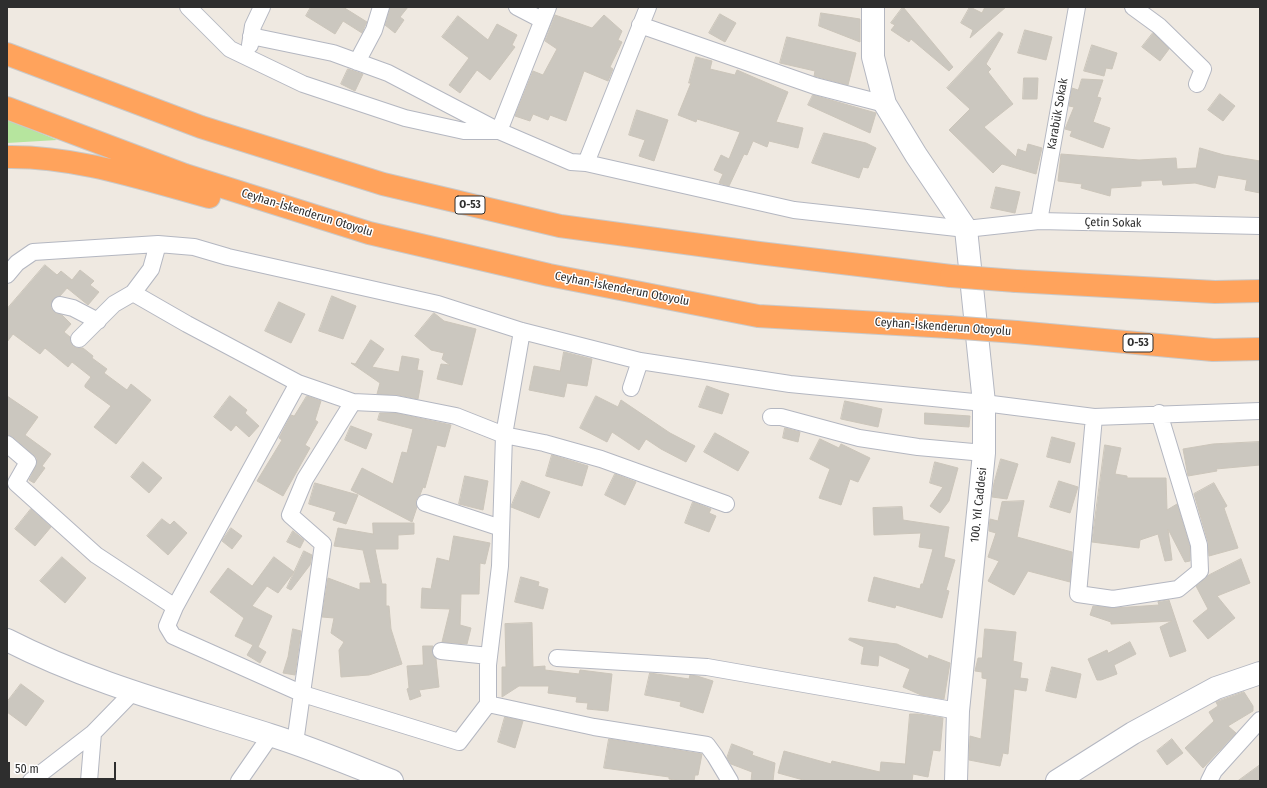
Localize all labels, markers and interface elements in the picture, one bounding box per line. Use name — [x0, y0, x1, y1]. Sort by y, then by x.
street label: Karabük Sokak — [1045, 77, 1071, 151]
street label: Ceyhan-İskenderun Otoyolu — [240, 186, 374, 240]
road number: O-53 — [455, 196, 485, 214]
street label: Çetin Sokak — [1084, 215, 1142, 231]
street label: Ceyhan-İskenderun Otoyolu — [554, 269, 690, 309]
street label: Ceyhan-İskenderun Otoyolu — [874, 315, 1012, 339]
road number: O-53 — [1123, 334, 1153, 352]
street label: 100. Yıl Caddesi — [968, 467, 990, 543]
scale bar — [10, 754, 118, 780]
text: 50 m — [15, 762, 39, 776]

